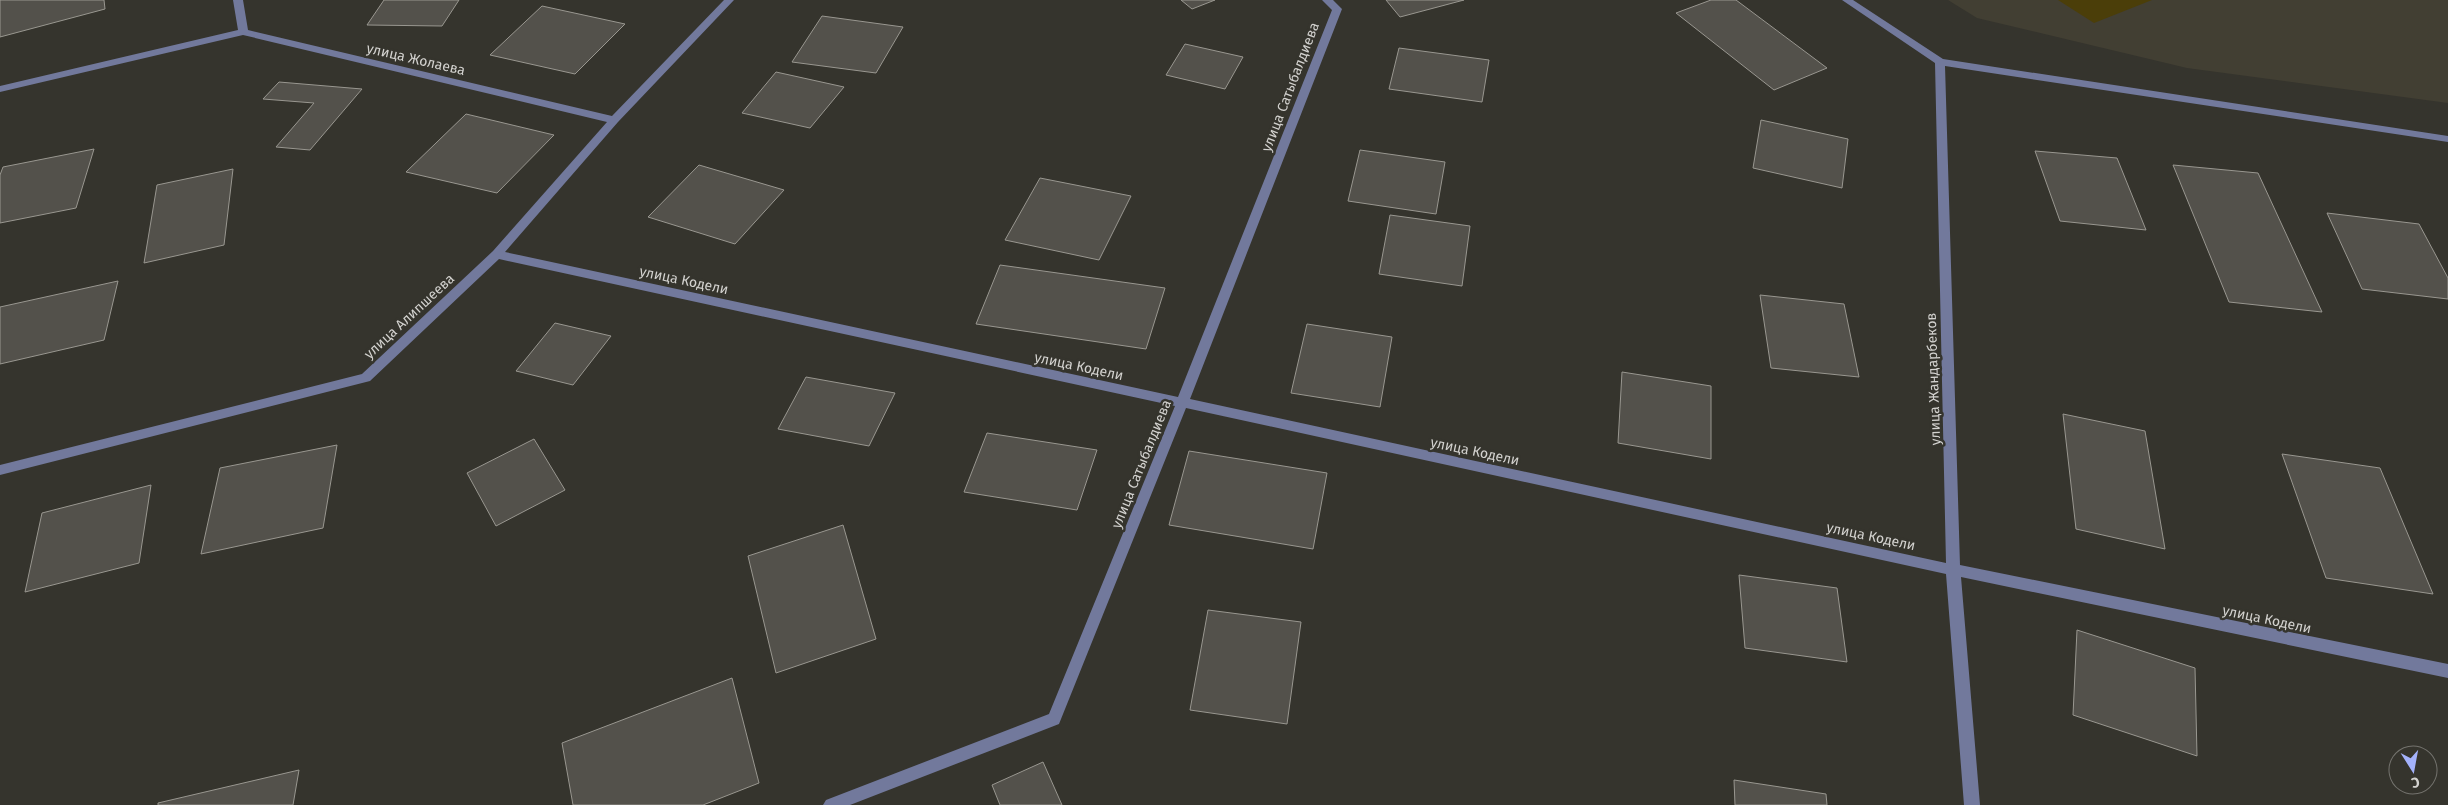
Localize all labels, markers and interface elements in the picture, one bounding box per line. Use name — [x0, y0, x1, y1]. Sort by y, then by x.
street label: улица Сатыбалдиева — [1258, 20, 1323, 154]
street label: улица Жолаева — [365, 40, 467, 79]
street label: улица Кодели — [638, 263, 730, 298]
street label: улица Алипшеева — [361, 270, 458, 363]
street label: улица Жандарбеков — [1923, 312, 1944, 446]
street label: улица Кодели — [1033, 349, 1125, 384]
street label: улица Сатыбалдиева — [1108, 397, 1175, 531]
street label: улица Кодели — [1429, 434, 1521, 469]
street label: улица Кодели — [1825, 519, 1917, 554]
street label: улица Кодели — [2221, 602, 2313, 637]
north arrow — [2388, 745, 2438, 795]
text: С — [2410, 773, 2421, 791]

